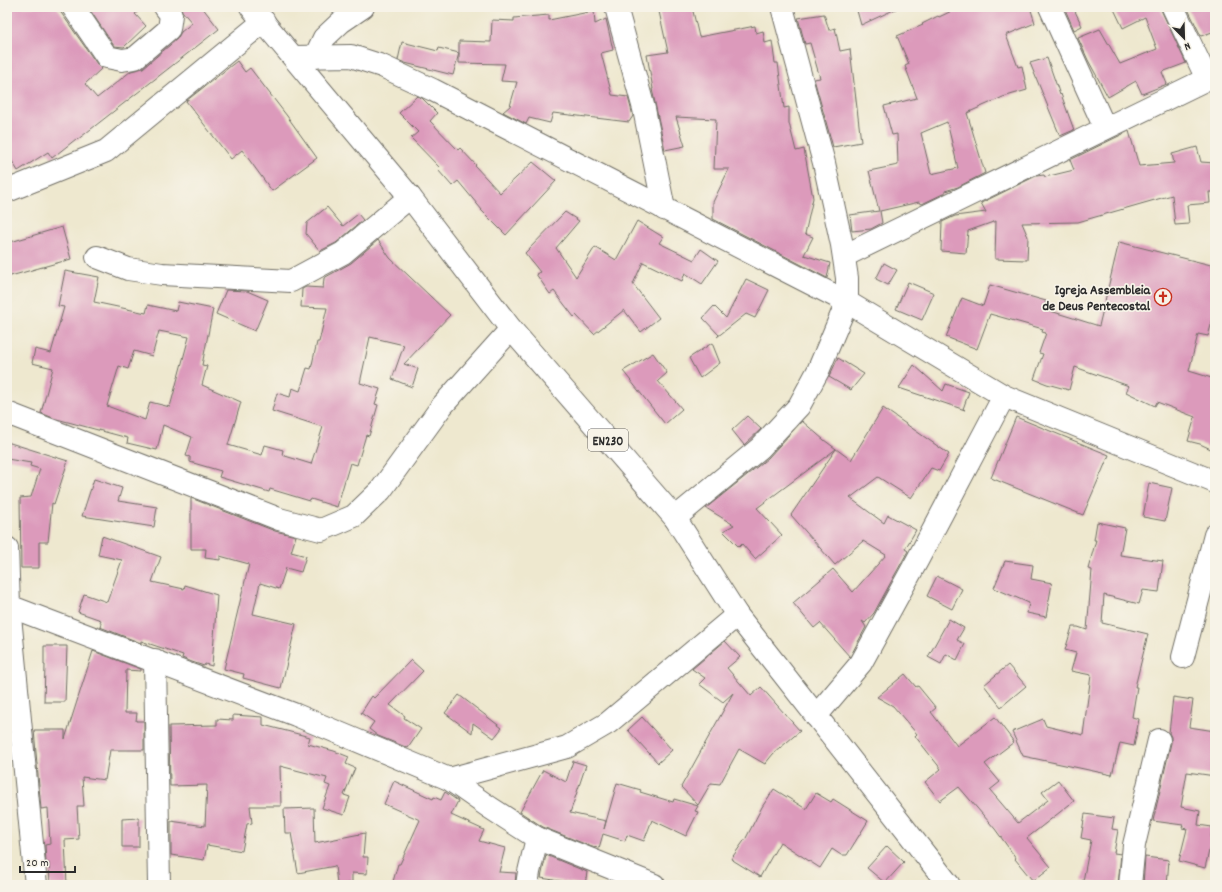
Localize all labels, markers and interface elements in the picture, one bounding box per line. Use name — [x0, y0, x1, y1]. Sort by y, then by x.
north arrow — [1164, 18, 1204, 58]
text: N — [1181, 37, 1193, 54]
place label: Igreja Assembleia de Deus Pentecostal — [1042, 281, 1151, 317]
church icon: Igreja Assembleia de Deus Pentecostal — [1153, 287, 1173, 307]
road number: EN230 — [588, 429, 628, 451]
scale bar — [20, 848, 75, 874]
text: 20 m — [26, 855, 49, 872]

